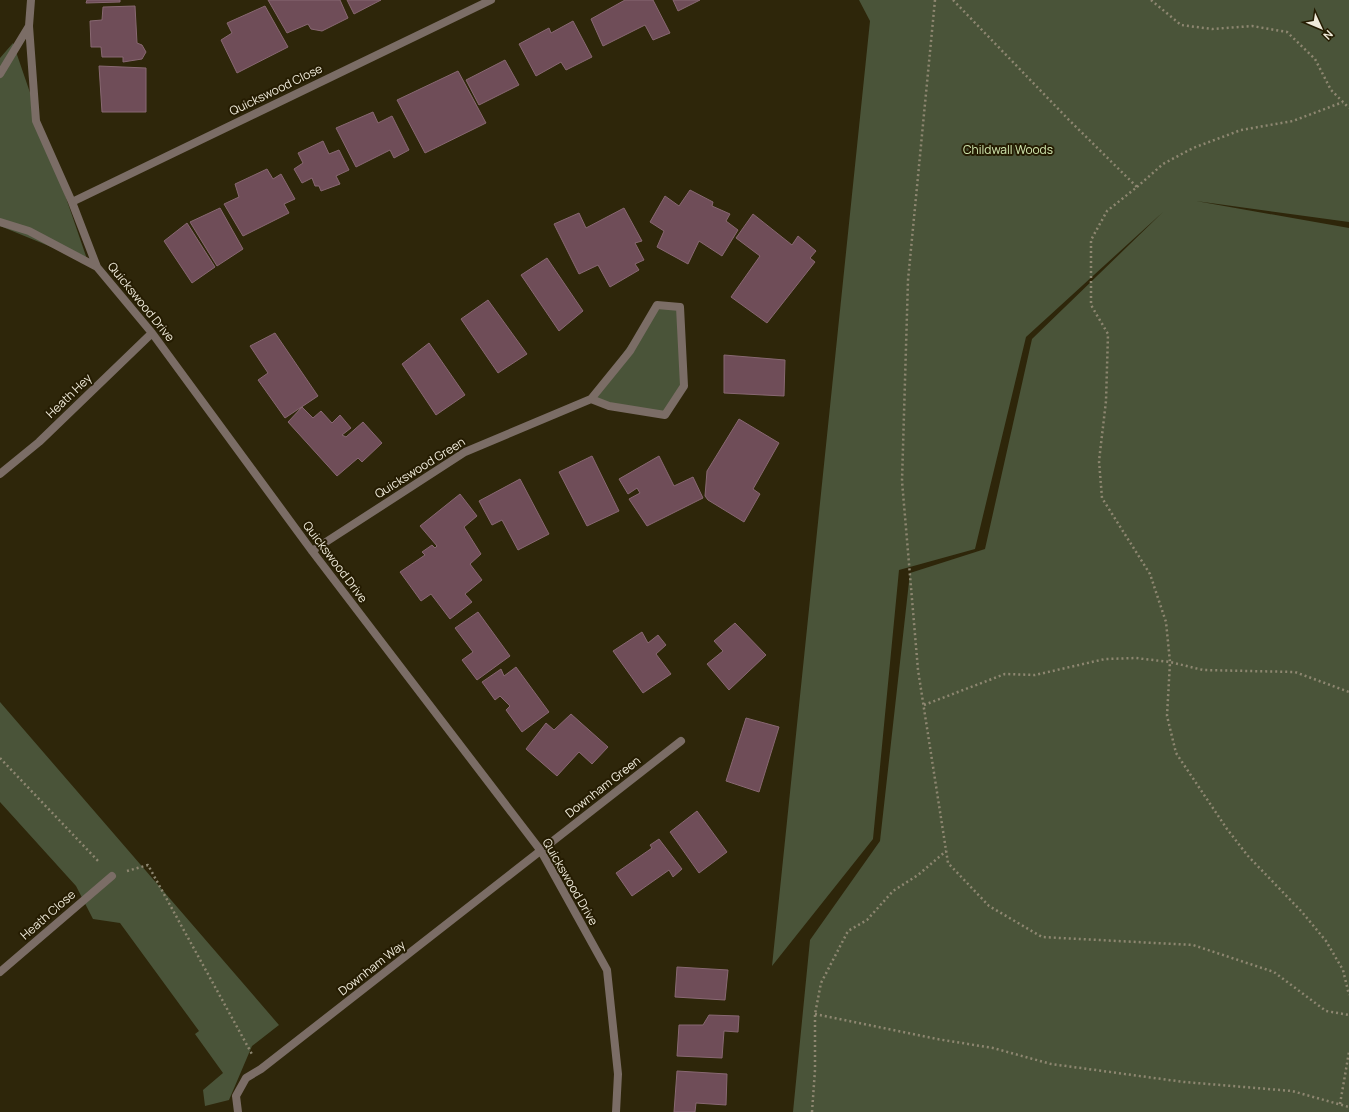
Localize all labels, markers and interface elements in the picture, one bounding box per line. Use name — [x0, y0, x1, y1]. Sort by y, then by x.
north arrow — [1301, 8, 1341, 48]
text: N — [1320, 27, 1337, 43]
street label: Quickswood Close — [226, 60, 325, 119]
park label: Childwall Woods — [963, 141, 1053, 158]
street label: Quickswood Drive — [104, 258, 179, 345]
street label: Heath Hey — [42, 369, 96, 422]
street label: Quickswood Green — [371, 433, 468, 502]
street label: Quickswood Drive — [299, 517, 372, 606]
street label: Downham Green — [561, 752, 644, 821]
street label: Quickswood Drive — [539, 835, 602, 928]
street label: Heath Close — [16, 886, 79, 943]
street label: Downham Way — [335, 936, 409, 999]

